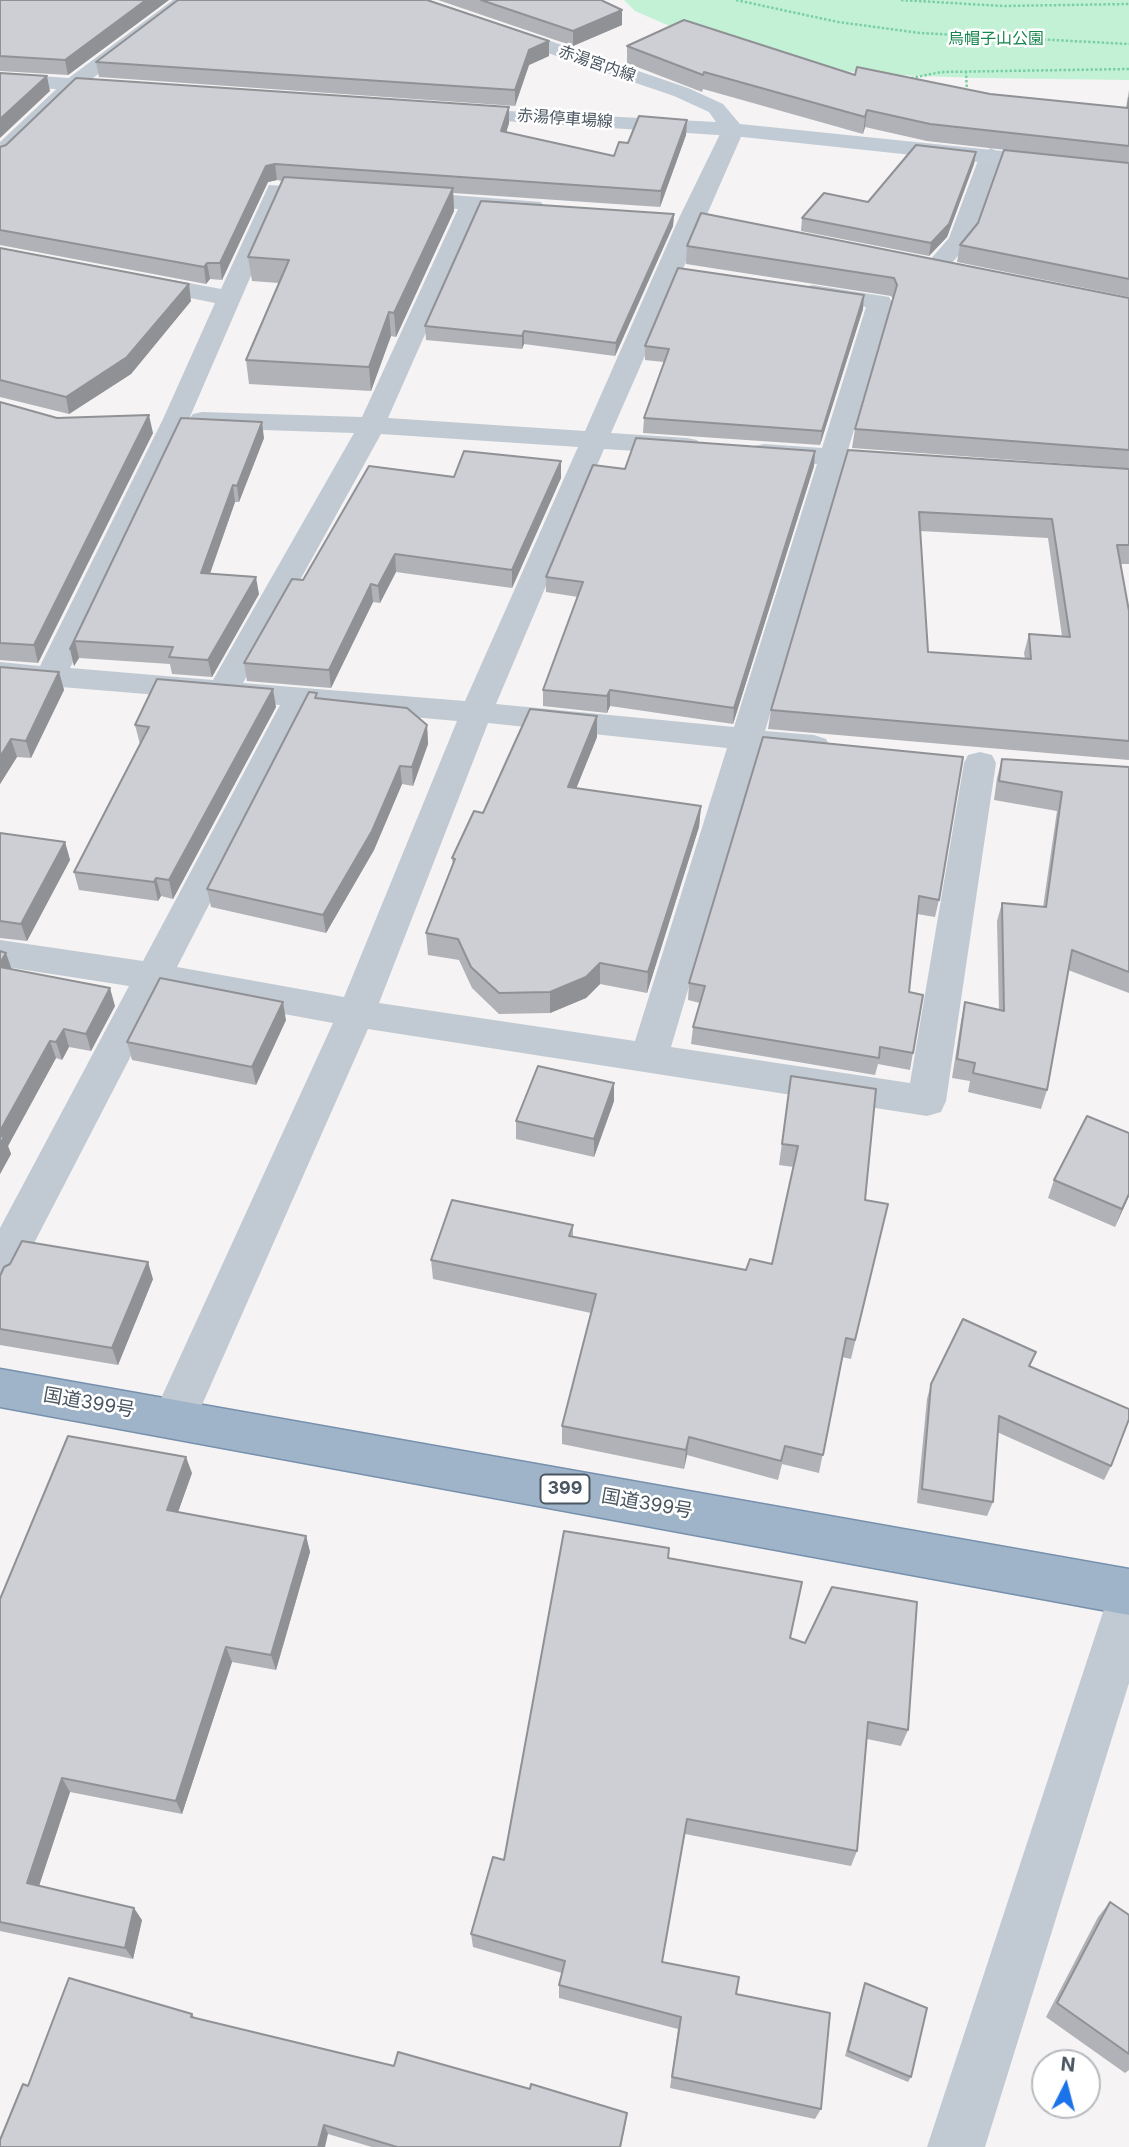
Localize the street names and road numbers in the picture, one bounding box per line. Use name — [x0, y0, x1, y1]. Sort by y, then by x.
street label: 赤湯宮内線 — [556, 42, 638, 86]
street label: 赤湯停車場線 — [516, 106, 614, 132]
street label: 国道399号 — [42, 1384, 136, 1422]
road number: 399 — [540, 1474, 590, 1504]
street label: 国道399号 — [600, 1485, 694, 1523]

